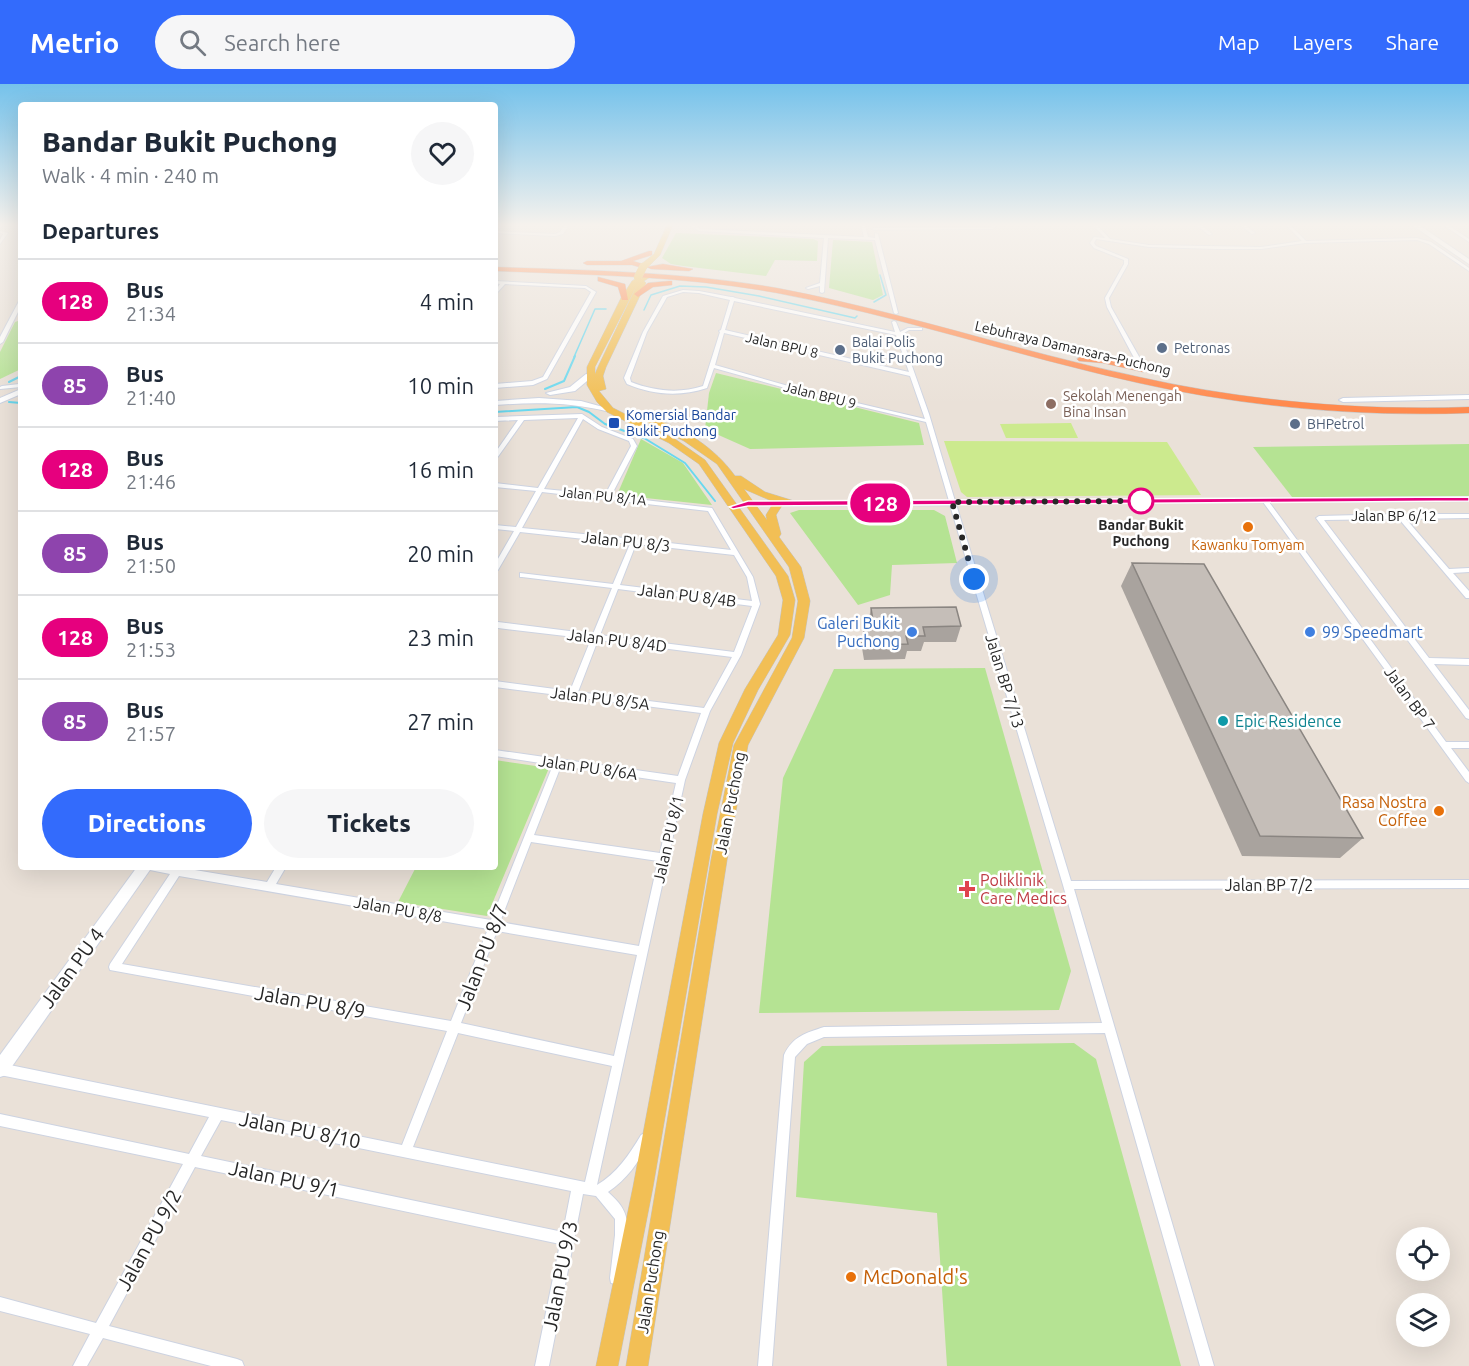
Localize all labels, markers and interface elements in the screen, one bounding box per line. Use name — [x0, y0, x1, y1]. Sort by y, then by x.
search box — [155, 15, 575, 69]
icon: search — [176, 26, 209, 59]
text: Metrio — [30, 27, 119, 58]
text: Search here — [224, 30, 341, 55]
text: Map — [1218, 30, 1259, 54]
text: Layers — [1292, 30, 1353, 54]
text: Share — [1386, 30, 1439, 54]
button: heart — [411, 122, 474, 185]
text: Bandar Bukit Puchong — [42, 126, 338, 157]
text: Walk · 4 min · 240 m — [42, 164, 219, 187]
text: Departures — [42, 218, 159, 243]
text: Bus — [126, 277, 164, 302]
text: 128 — [57, 289, 93, 313]
text: 4 min — [420, 289, 474, 314]
text: 21:34 — [126, 302, 176, 325]
street label: Lebuhraya Damansara–Puchong — [973, 318, 1173, 378]
street label: Jalan BPU 8 — [744, 329, 820, 361]
place label: Balai Polis Bukit Puchong — [852, 334, 943, 366]
place label: Petronas — [1174, 340, 1230, 356]
marker: Petronas — [1155, 341, 1169, 355]
marker: Balai Polis Bukit Puchong — [833, 343, 847, 357]
text: Bus — [126, 361, 164, 386]
text: 85 — [63, 373, 87, 397]
text: 10 min — [407, 373, 474, 398]
street label: Jalan BPU 9 — [782, 378, 858, 412]
text: 21:40 — [126, 386, 176, 409]
place label: Sekolah Menengah Bina Insan — [1063, 388, 1182, 420]
marker: Sekolah Menengah Bina Insan — [1044, 397, 1058, 411]
place label: Komersial Bandar Bukit Puchong — [626, 407, 737, 439]
marker: Komersial Bandar Bukit Puchong — [607, 416, 621, 430]
place label: BHPetrol — [1307, 416, 1364, 432]
marker: BHPetrol — [1288, 417, 1302, 431]
text: Bus — [126, 445, 164, 470]
text: 128 — [57, 457, 93, 481]
text: 16 min — [407, 457, 474, 482]
text: 21:46 — [126, 470, 176, 493]
street label: Jalan PU 8/1A — [559, 483, 647, 509]
line badge: 128 — [846, 484, 914, 522]
marker: Bandar Bukit Puchong — [1128, 488, 1154, 514]
text: 128 — [862, 491, 898, 515]
street label: Jalan BP 6/12 — [1351, 508, 1437, 524]
place label: Bandar Bukit Puchong — [1098, 517, 1184, 549]
marker: Kawanku Tomyam — [1241, 520, 1255, 534]
street label: Jalan PU 8/3 — [581, 527, 671, 555]
text: Bus — [126, 529, 164, 554]
place label: Kawanku Tomyam — [1191, 537, 1305, 553]
text: 85 — [63, 541, 87, 565]
text: 20 min — [407, 541, 474, 566]
text: 21:50 — [126, 554, 176, 577]
your location — [959, 564, 989, 594]
street label: Jalan PU 8/4B — [636, 580, 738, 610]
text: Bus — [126, 613, 164, 638]
place label: Galeri Bukit Puchong — [817, 614, 901, 650]
place label: 99 Speedmart — [1322, 623, 1424, 641]
text: 128 — [57, 625, 93, 649]
text: 23 min — [407, 625, 474, 650]
street label: Jalan PU 8/4D — [566, 625, 668, 655]
marker: Galeri Bukit Puchong — [905, 625, 919, 639]
marker: 99 Speedmart — [1303, 625, 1317, 639]
street label: Jalan BP 7/13 — [982, 632, 1028, 730]
text: 21:53 — [126, 638, 176, 661]
street label: Jalan BP 7 — [1381, 663, 1439, 733]
street label: Jalan PU 8/5A — [549, 683, 651, 713]
text: Bus — [126, 697, 164, 722]
text: 85 — [63, 709, 87, 733]
text: 27 min — [407, 709, 474, 734]
place label: Epic Residence — [1235, 712, 1341, 730]
marker: Epic Residence — [1216, 714, 1230, 728]
text: 21:57 — [126, 722, 176, 745]
street label: Jalan Puchong — [711, 750, 749, 856]
street label: Jalan PU 8/6A — [537, 751, 639, 783]
button: Directions — [42, 789, 252, 858]
button: Tickets — [264, 789, 474, 858]
street label: Jalan PU 8/1 — [649, 793, 687, 885]
place label: Rasa Nostra Coffee — [1342, 793, 1427, 829]
marker: Rasa Nostra Coffee — [1432, 804, 1446, 818]
place label: Poliklinik Care Medics — [980, 871, 1067, 907]
street label: Jalan BP 7/2 — [1225, 876, 1313, 894]
marker: Poliklinik Care Medics — [958, 880, 976, 898]
street label: Jalan PU 8/8 — [352, 892, 444, 926]
street label: Jalan PU 8/7 — [451, 901, 512, 1013]
street label: Jalan PU 4 — [35, 923, 108, 1012]
street label: Jalan PU 8/9 — [253, 980, 367, 1023]
street label: Jalan PU 8/10 — [237, 1106, 363, 1153]
street label: Jalan PU 9/1 — [227, 1156, 341, 1201]
street label: Jalan PU 9/2 — [111, 1185, 186, 1294]
street label: Jalan PU 9/3 — [538, 1219, 581, 1333]
map controls — [1396, 1227, 1450, 1347]
button: locate — [1396, 1227, 1450, 1281]
street label: Jalan Puchong — [633, 1229, 667, 1335]
place label: McDonald's — [863, 1265, 968, 1288]
marker: McDonald's — [844, 1270, 858, 1284]
button: layers — [1396, 1293, 1450, 1347]

